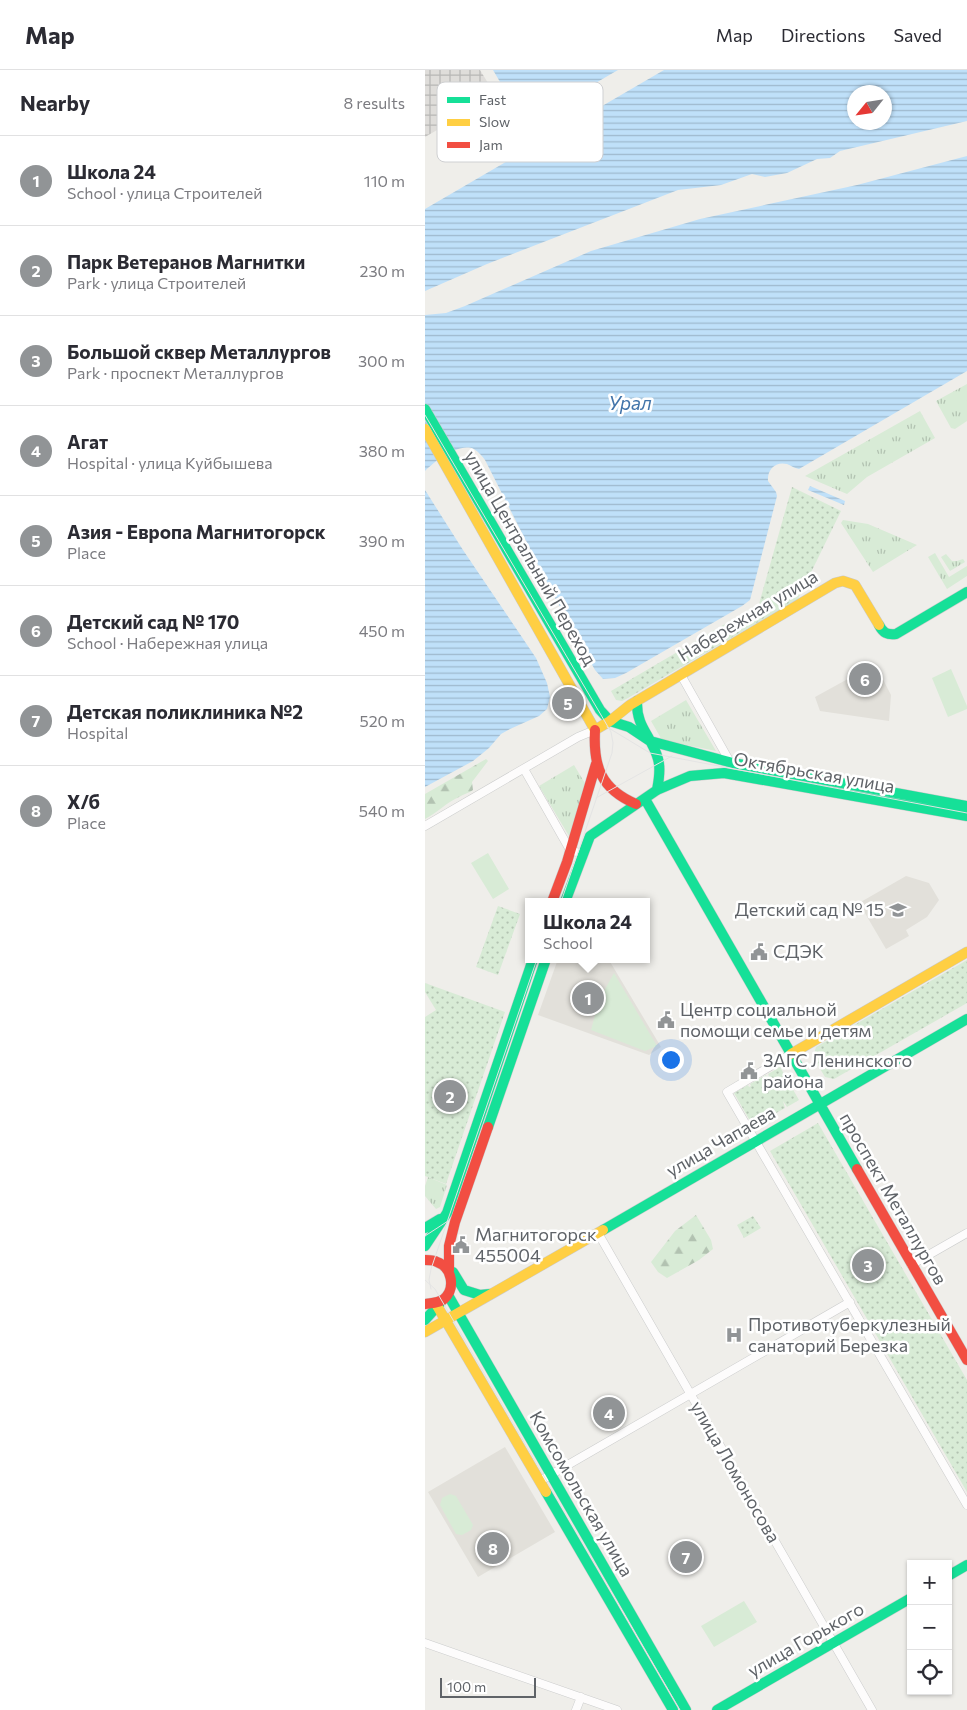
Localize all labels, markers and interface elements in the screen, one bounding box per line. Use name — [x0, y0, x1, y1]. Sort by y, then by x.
text: Map — [25, 20, 75, 49]
text: Map — [716, 24, 753, 46]
text: Directions — [781, 24, 865, 46]
text: Saved — [893, 24, 942, 46]
legend — [437, 82, 603, 162]
north arrow — [847, 85, 892, 130]
text: Nearby — [20, 90, 90, 115]
text: Fast — [479, 91, 506, 108]
text: 8 results — [344, 93, 405, 112]
text: Slow — [479, 113, 510, 130]
text: Jam — [479, 136, 503, 153]
text: Школа 24 — [67, 160, 156, 183]
text: 1 — [32, 171, 40, 190]
text: 110 m — [364, 171, 405, 190]
text: School · улица Строителей — [67, 183, 262, 202]
text: Парк Ветеранов Магнитки — [67, 250, 305, 273]
text: 2 — [31, 261, 41, 280]
text: 230 m — [360, 261, 405, 280]
text: Park · улица Строителей — [67, 273, 246, 292]
text: Большой сквер Металлургов — [67, 340, 331, 363]
text: 3 — [31, 351, 41, 370]
text: 300 m — [358, 351, 405, 370]
text: Park · проспект Металлургов — [67, 363, 284, 382]
water label: Урал — [608, 391, 652, 414]
text: Агат — [67, 430, 108, 453]
text: 4 — [31, 441, 41, 460]
text: 380 m — [359, 441, 405, 460]
street label: улица Центральный Переход — [460, 446, 602, 669]
text: Hospital · улица Куйбышева — [67, 453, 272, 472]
text: Азия - Европа Магнитогорск — [67, 520, 325, 543]
text: 5 — [31, 531, 41, 550]
text: 390 m — [359, 531, 405, 550]
text: Place — [67, 543, 106, 562]
street label: Набережная улица — [674, 565, 821, 666]
text: Детский сад № 170 — [67, 610, 239, 633]
text: 6 — [31, 621, 41, 640]
text: 450 m — [359, 621, 405, 640]
text: School · Набережная улица — [67, 633, 268, 652]
pin: 6 — [849, 660, 881, 698]
pin: 5 — [552, 684, 584, 722]
text: Детская поликлиника №2 — [67, 700, 303, 723]
text: 7 — [32, 711, 40, 730]
text: 520 m — [360, 711, 405, 730]
text: Hospital — [67, 723, 128, 742]
street label: Октябрьская улица — [732, 747, 896, 797]
text: Х/б — [67, 790, 100, 813]
text: 8 — [31, 801, 41, 820]
text: 540 m — [359, 801, 405, 820]
text: Place — [67, 813, 106, 832]
popup — [525, 898, 650, 963]
place label: Детский сад № 15 — [735, 898, 884, 920]
school or university icon: Детский сад № 15 — [888, 900, 908, 920]
text: Школа 24 — [543, 910, 632, 933]
text: School — [543, 933, 593, 952]
place label: СДЭК — [773, 940, 824, 962]
public building icon: СДЭК — [749, 942, 769, 962]
pin: 1 — [572, 979, 604, 1017]
place label: Центр социальной помощи семье и детям — [680, 998, 871, 1041]
public building icon: Центр социальной помощи семье и детям — [656, 1010, 676, 1030]
your location — [658, 1047, 684, 1073]
place label: ЗАГС Ленинского района — [763, 1049, 912, 1092]
public building icon: ЗАГС Ленинского района — [739, 1061, 759, 1081]
pin: 2 — [434, 1077, 466, 1115]
street label: улица Чапаева — [662, 1101, 779, 1181]
street label: проспект Металлургов — [836, 1109, 952, 1288]
place label: Магнитогорск 455004 — [475, 1223, 597, 1266]
public building icon: Магнитогорск 455004 — [451, 1235, 471, 1255]
pin: 3 — [852, 1246, 884, 1284]
place label: Противотуберкулезный санаторий Березка — [748, 1313, 951, 1356]
hospital icon: Противотуберкулезный санаторий Березка — [724, 1325, 744, 1345]
pin: 4 — [593, 1394, 625, 1432]
street label: улица Ломоносова — [686, 1397, 785, 1546]
street label: Комсомольская улица — [525, 1407, 638, 1580]
pin: 8 — [477, 1529, 509, 1567]
pin: 7 — [670, 1538, 702, 1576]
map controls — [907, 1560, 952, 1695]
button: + — [907, 1560, 952, 1605]
street label: улица Горького — [743, 1597, 868, 1681]
button: − — [907, 1605, 952, 1650]
button: locate — [907, 1650, 952, 1695]
scale bar — [440, 1675, 536, 1698]
text: 100 m — [447, 1678, 486, 1695]

